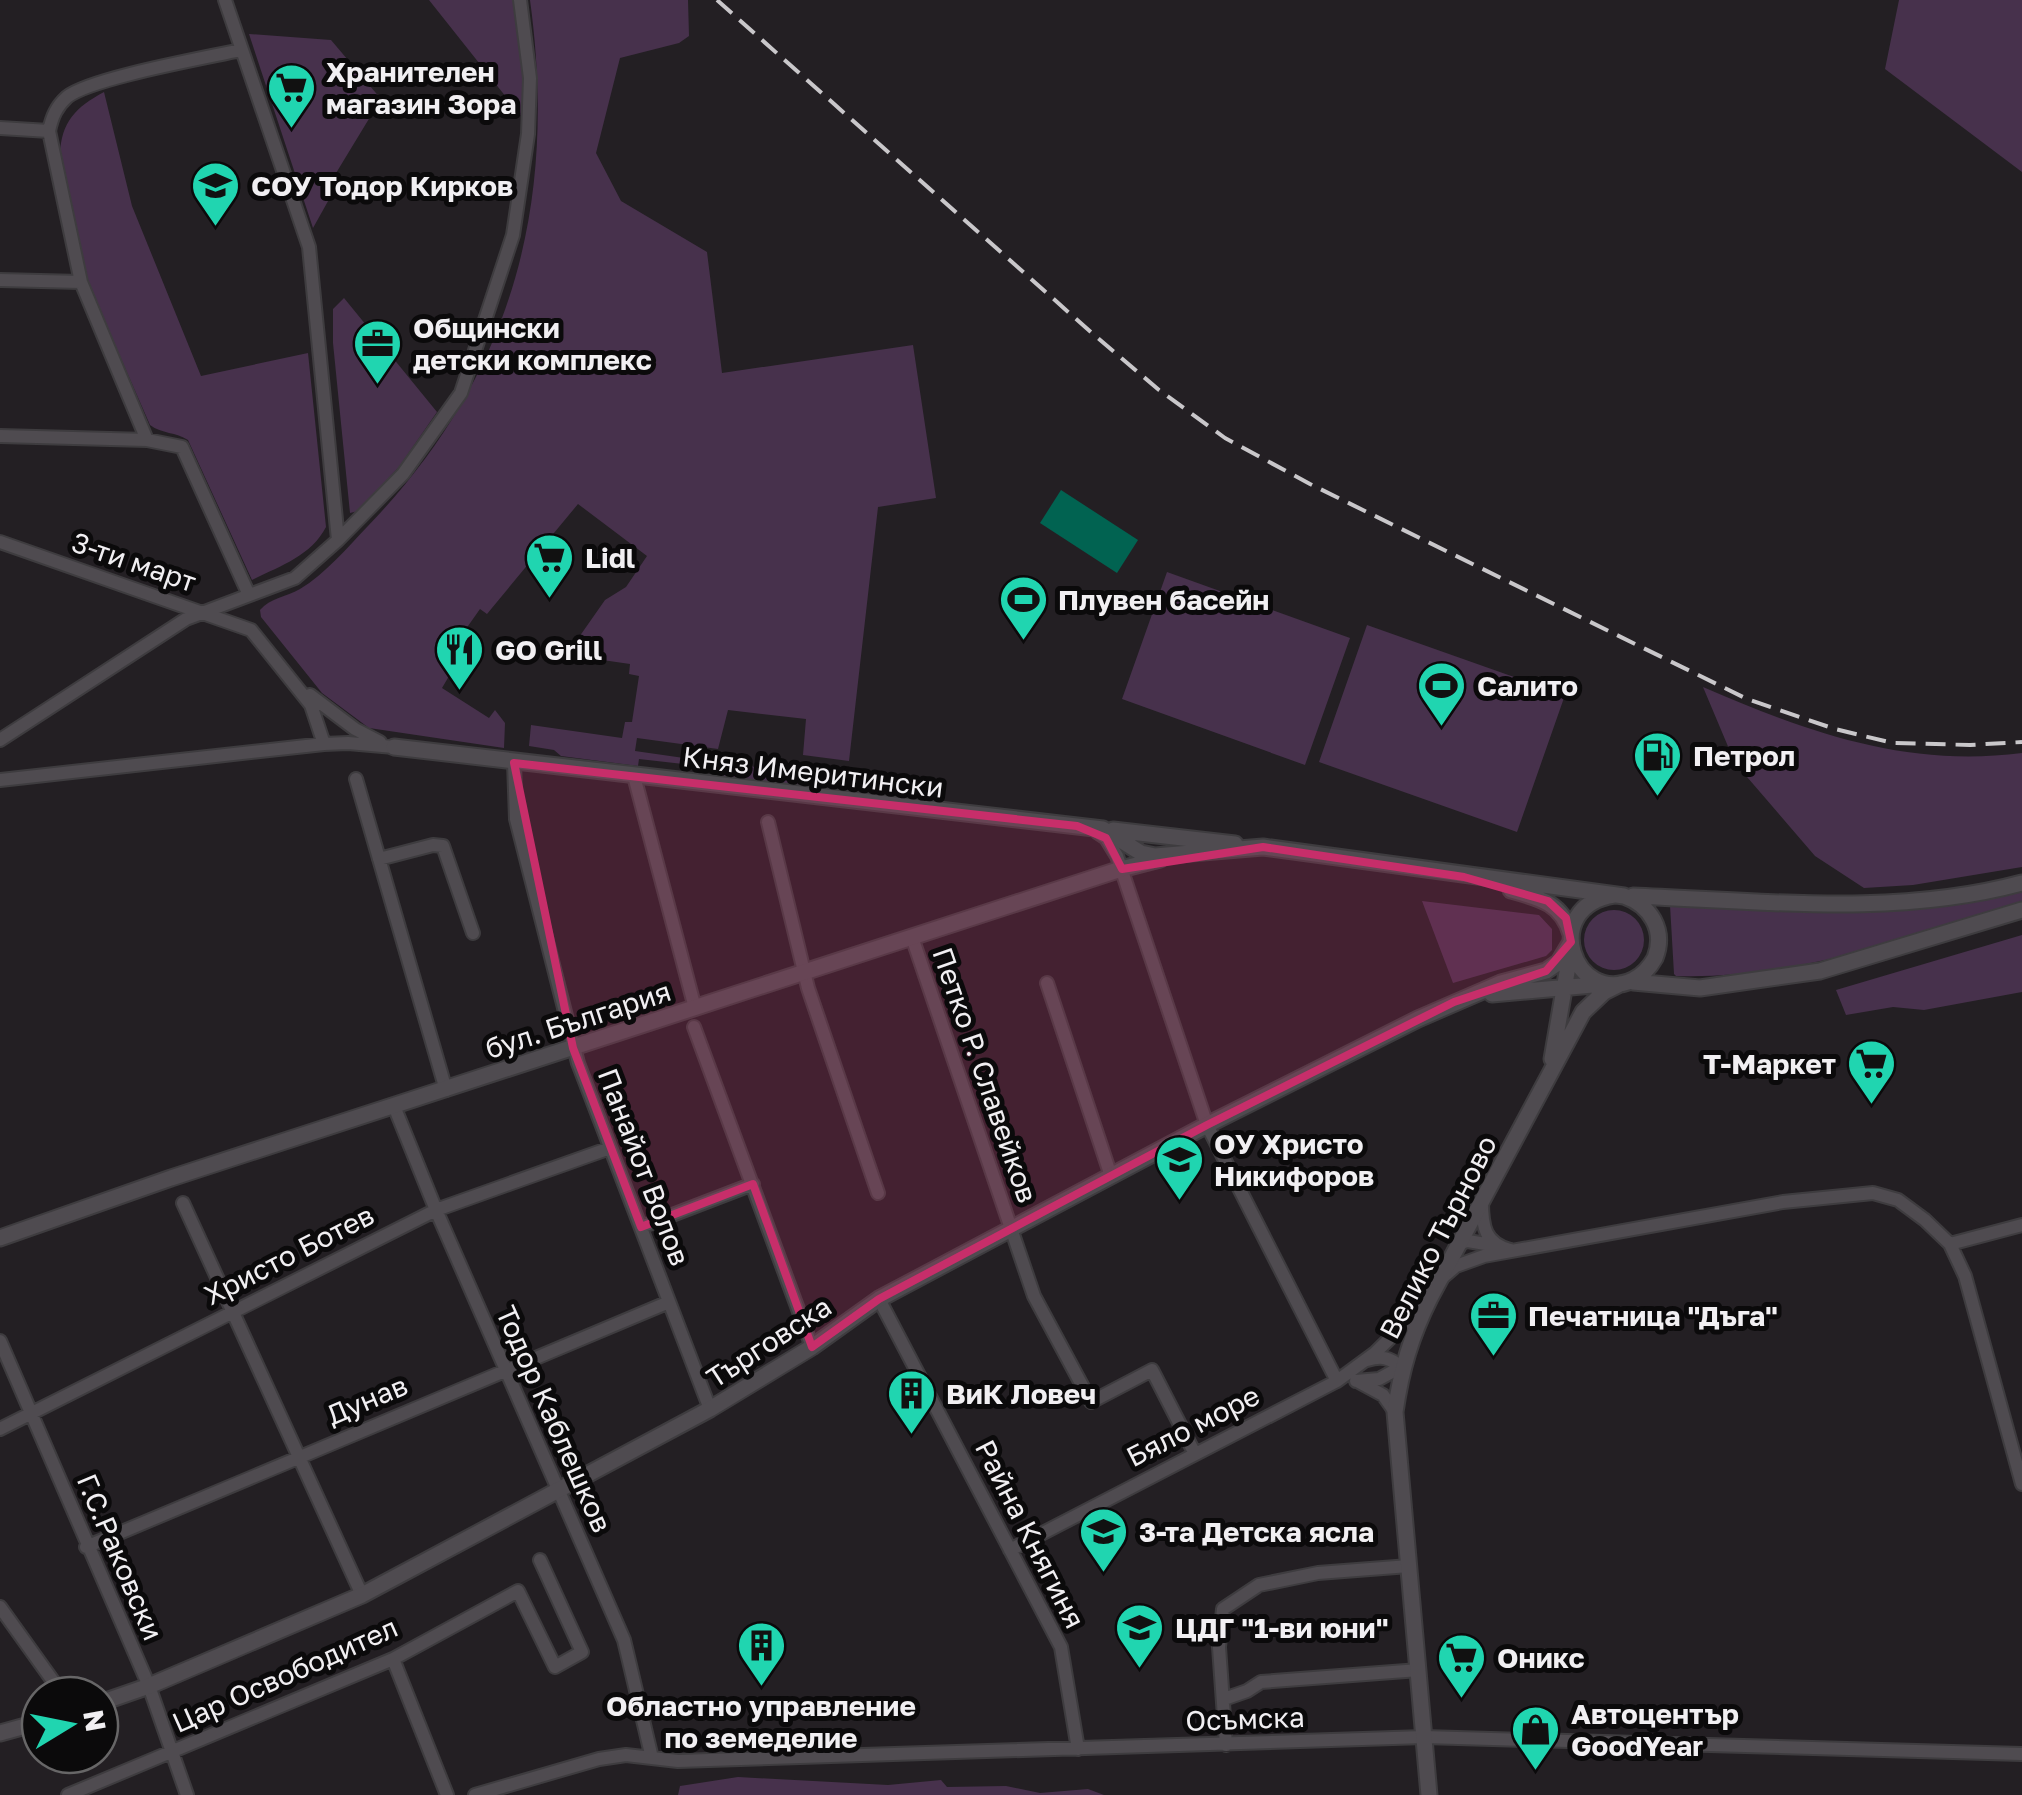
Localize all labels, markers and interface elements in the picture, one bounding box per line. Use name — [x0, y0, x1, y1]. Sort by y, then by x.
place label: Хранителен магазин Зора — [326, 55, 517, 120]
supermarket icon: Хранителен магазин Зора — [265, 62, 317, 130]
school or university icon: СОУ Тодор Кирков — [190, 160, 242, 228]
place label: СОУ Тодор Кирков — [251, 169, 513, 202]
place label: Общински детски комплекс — [413, 311, 652, 376]
office icon: Общински детски комплекс — [352, 318, 404, 386]
street label: 3-ти март — [68, 525, 201, 598]
supermarket icon: Lidl — [524, 532, 576, 600]
place label: Lidl — [585, 541, 635, 574]
sports icon: Плувен басейн — [997, 574, 1049, 642]
place label: Плувен басейн — [1058, 583, 1269, 616]
restaurant icon: GO Grill — [434, 624, 486, 692]
place label: GO Grill — [495, 633, 602, 666]
sports icon: Салито — [1416, 660, 1468, 728]
place label: Салито — [1477, 669, 1578, 702]
fuel station icon: Петрол — [1632, 730, 1684, 798]
street label: Княз Имеритински — [681, 739, 945, 804]
place label: Петрол — [1693, 739, 1795, 772]
street label: Петко Р. Славейков — [926, 943, 1045, 1207]
street label: бул. България — [481, 974, 675, 1065]
supermarket icon: Т-Маркет — [1845, 1038, 1897, 1106]
place label: Т-Маркет — [1703, 1047, 1836, 1080]
street label: Панайот Волов — [592, 1064, 697, 1270]
place label: ОУ Христо Никифоров — [1214, 1127, 1374, 1192]
street label: Велико Търново — [1372, 1130, 1503, 1344]
school or university icon: ОУ Христо Никифоров — [1153, 1134, 1205, 1202]
street label: Христо Ботев — [198, 1198, 379, 1311]
street label: Търговска — [700, 1289, 837, 1394]
office icon: Печатница "Дъга" — [1467, 1290, 1519, 1358]
place label: Печатница "Дъга" — [1528, 1299, 1778, 1332]
street label: Тодор Каблешков — [490, 1300, 619, 1537]
street label: Дунав — [322, 1368, 412, 1431]
building icon: ВиК Ловеч — [885, 1368, 937, 1436]
place label: ВиК Ловеч — [946, 1377, 1097, 1410]
street label: Бяло море — [1121, 1378, 1265, 1473]
street label: Райна Княгиня — [969, 1434, 1092, 1633]
street label: Г.С.Раковски — [71, 1469, 170, 1645]
school or university icon: 3-та Детска ясла — [1078, 1506, 1130, 1574]
place label: 3-та Детска ясла — [1139, 1515, 1374, 1548]
school or university icon: ЦДГ "1-ви юни" — [1114, 1602, 1166, 1670]
street label: Цар Освободител — [167, 1610, 403, 1739]
place label: ЦДГ "1-ви юни" — [1175, 1611, 1389, 1644]
building icon: Областно управление по земеделие — [735, 1620, 787, 1688]
supermarket icon: Оникс — [1436, 1632, 1488, 1700]
place label: Оникс — [1497, 1641, 1585, 1674]
north arrow — [20, 1675, 120, 1775]
place label: Областно управление по земеделие — [606, 1689, 916, 1754]
place label: Автоцентър GoodYear — [1571, 1697, 1739, 1762]
street label: Осъмска — [1185, 1700, 1305, 1737]
shop icon: Автоцентър GoodYear — [1510, 1704, 1562, 1772]
text: N — [77, 1707, 113, 1734]

